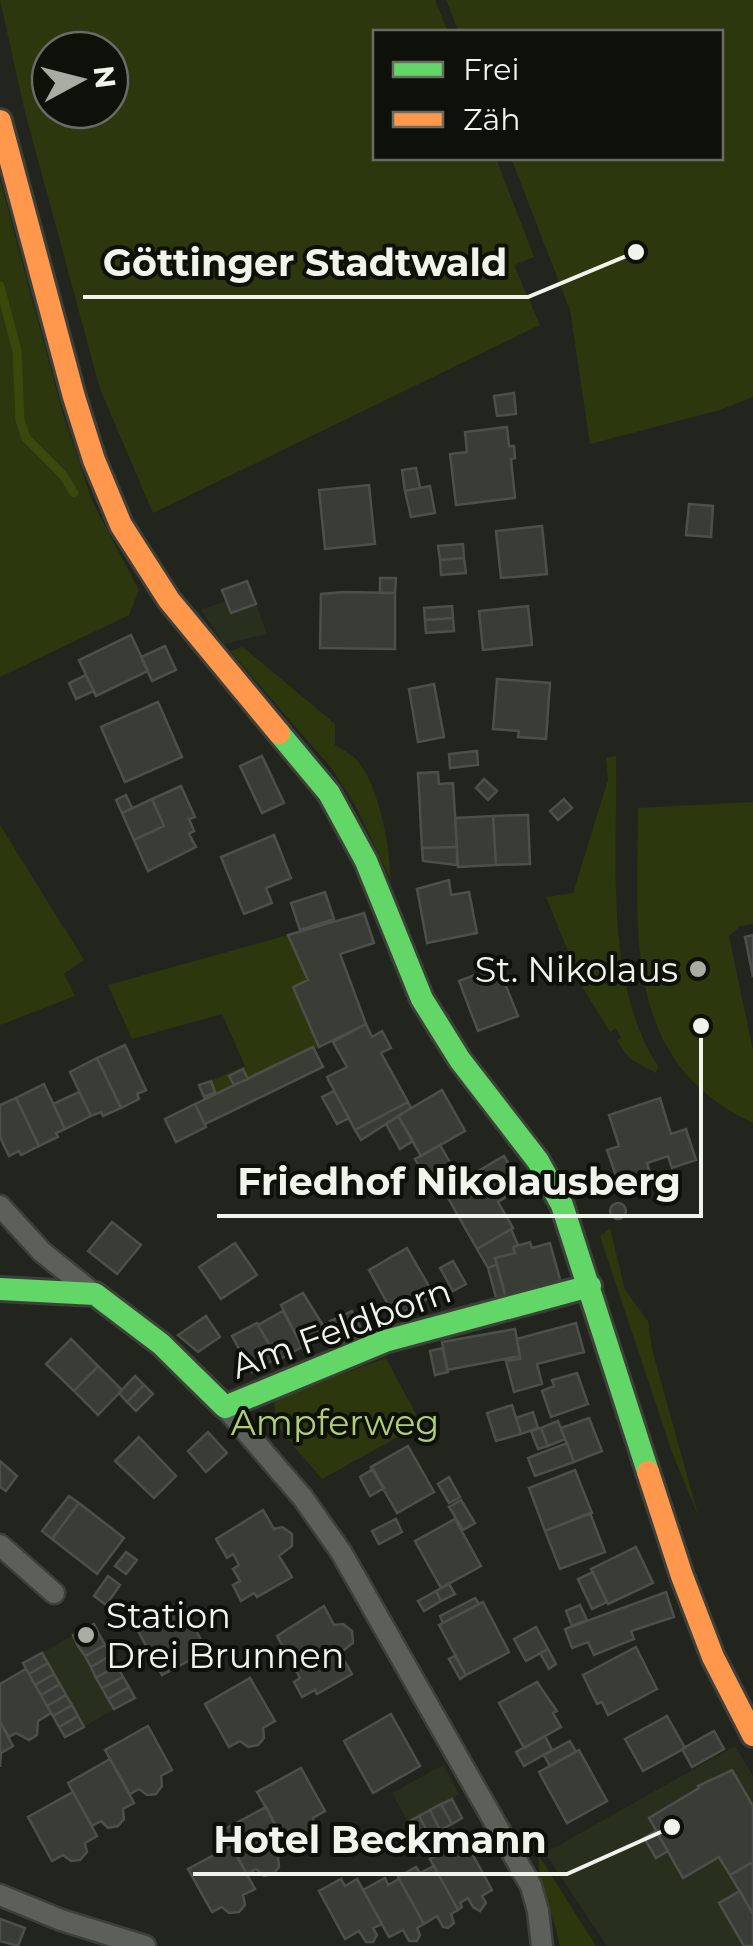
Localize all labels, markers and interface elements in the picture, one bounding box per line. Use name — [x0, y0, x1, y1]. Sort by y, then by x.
north arrow — [30, 30, 130, 130]
legend — [373, 30, 723, 160]
text: Frei — [463, 51, 520, 88]
text: N — [87, 64, 123, 90]
text: Zäh — [463, 101, 521, 138]
callout: Göttinger Stadtwald — [83, 229, 528, 297]
text: Göttinger Stadtwald — [103, 239, 507, 286]
place label: St. Nikolaus — [475, 948, 678, 991]
marker: St. Nikolaus — [687, 958, 709, 980]
callout: Friedhof Nikolausberg — [217, 1148, 701, 1216]
text: Friedhof Nikolausberg — [237, 1158, 681, 1205]
street label: Am Feldborn — [225, 1268, 457, 1388]
park label: Ampferweg — [231, 1401, 439, 1444]
place label: Station Drei Brunnen — [106, 1594, 344, 1677]
marker: Station Drei Brunnen — [75, 1624, 97, 1646]
callout: Hotel Beckmann — [193, 1806, 567, 1874]
text: Hotel Beckmann — [213, 1816, 547, 1863]

